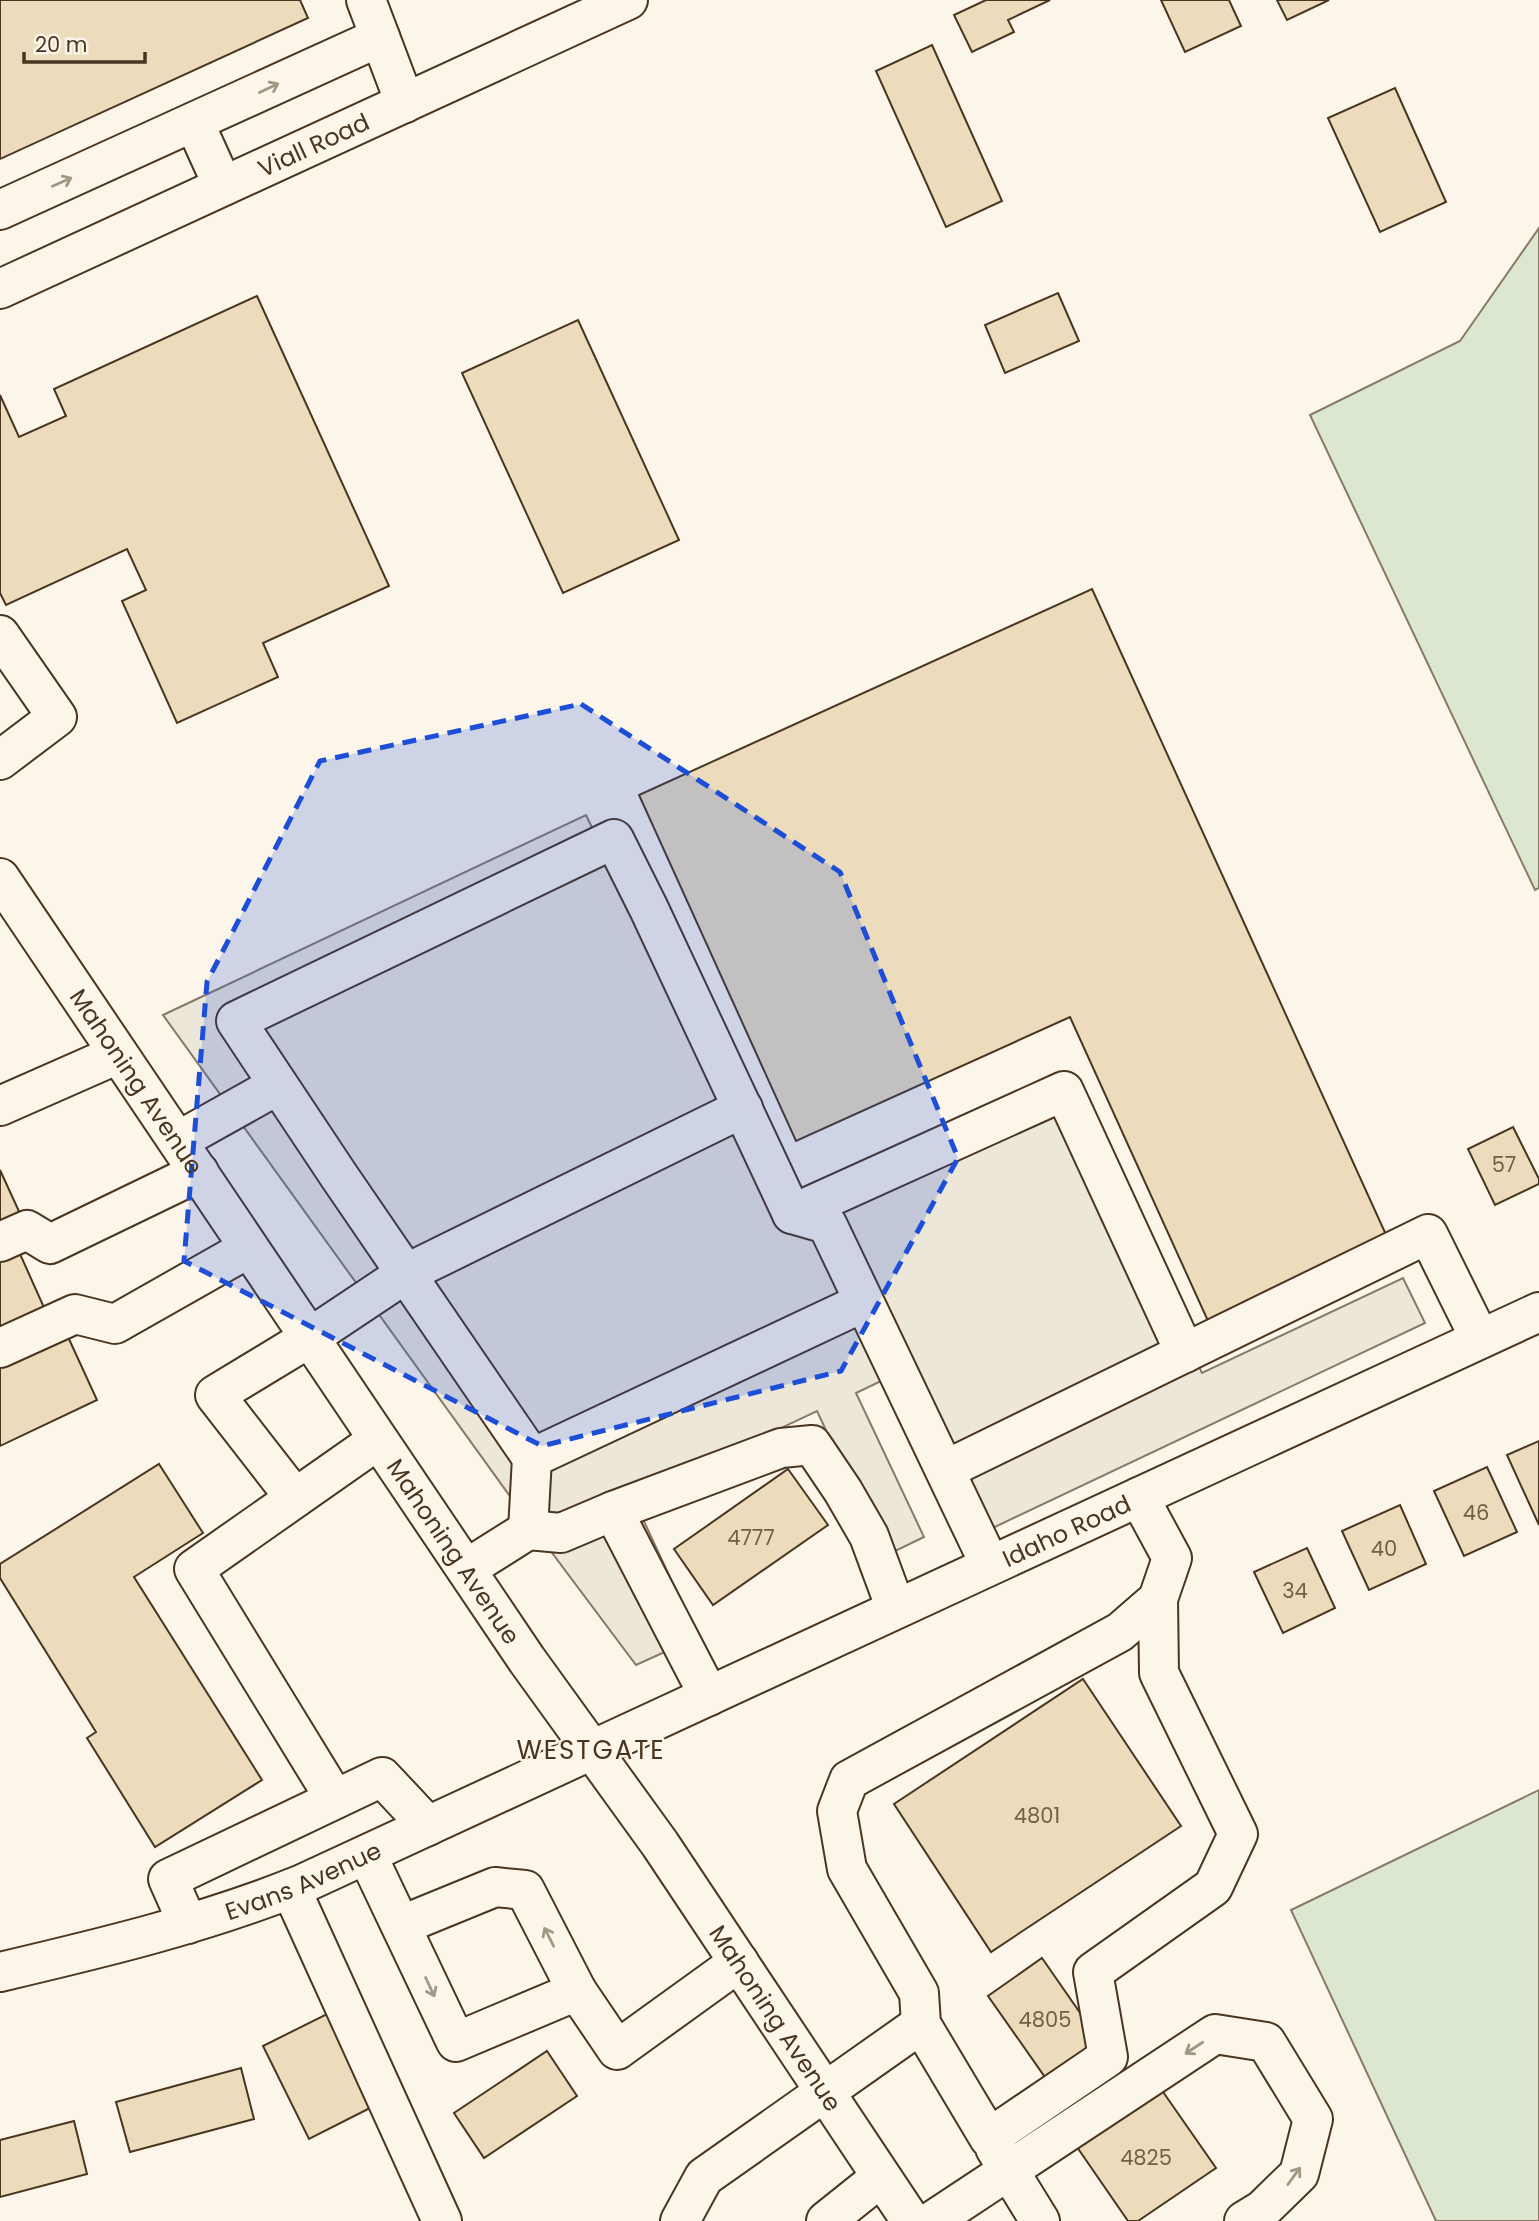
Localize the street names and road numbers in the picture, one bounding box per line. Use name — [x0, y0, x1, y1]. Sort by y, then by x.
street label: Viall Road — [252, 105, 374, 185]
street label: Mahoning Avenue — [63, 982, 211, 1180]
street label: Mahoning Avenue — [379, 1452, 528, 1651]
street label: Idaho Road — [997, 1487, 1136, 1575]
street label: Evans Avenue — [221, 1833, 386, 1928]
street label: Mahoning Avenue — [702, 1918, 850, 2117]

